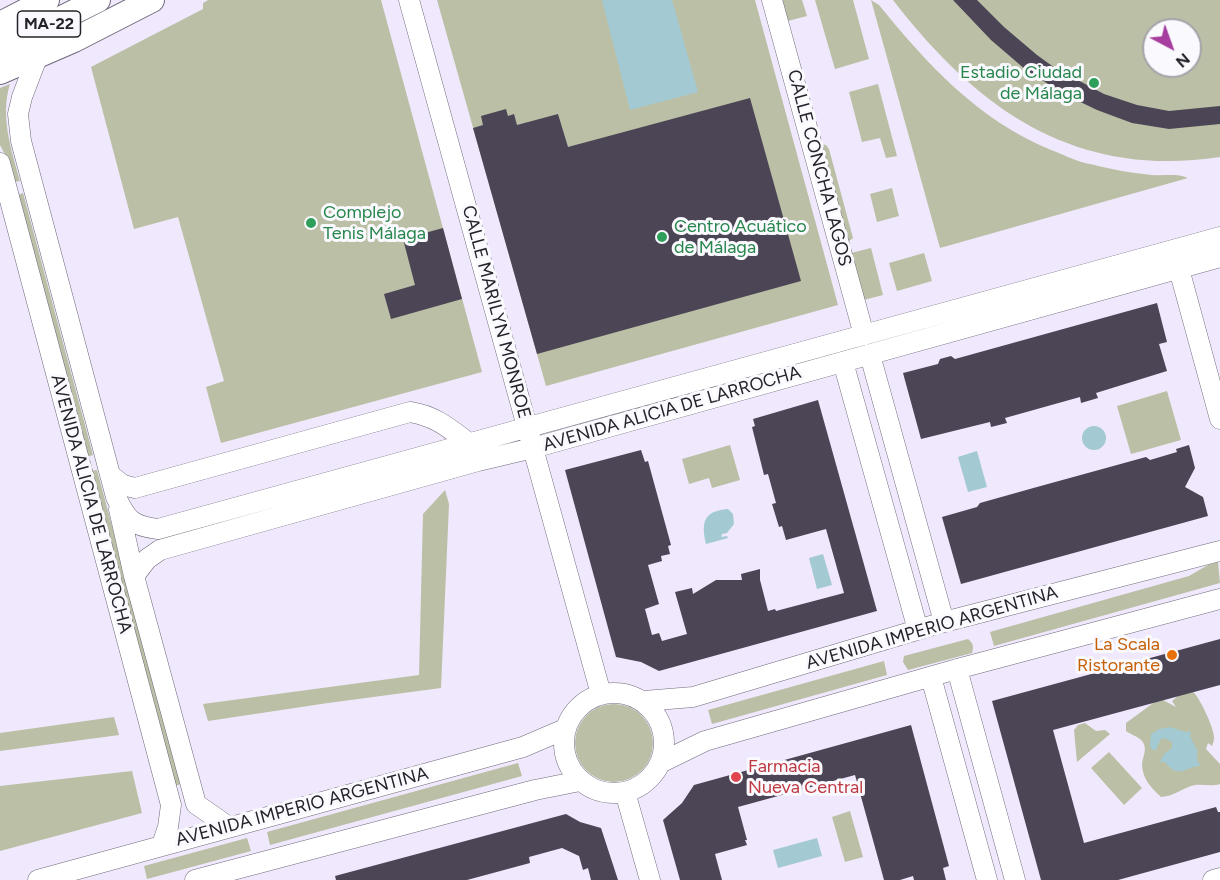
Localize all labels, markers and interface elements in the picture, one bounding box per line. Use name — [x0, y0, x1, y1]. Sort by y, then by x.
road number: MA-22 — [17, 11, 80, 37]
north arrow — [1142, 18, 1202, 78]
text: N — [1172, 49, 1194, 72]
place label: Estadio Ciudad de Málaga — [960, 62, 1082, 104]
street label: CALLE CONCHA LAGOS — [782, 67, 856, 269]
marker: Estadio Ciudad de Málaga — [1087, 76, 1101, 90]
place label: Complejo Tenis Málaga — [323, 202, 426, 244]
street label: CALLE MARILYN MONROE — [457, 203, 535, 421]
marker: Complejo Tenis Málaga — [304, 216, 318, 230]
place label: Centro Acuático de Málaga — [674, 216, 807, 258]
marker: Centro Acuático de Málaga — [655, 230, 669, 244]
street label: AVENIDA ALICIA DE LARROCHA — [540, 362, 804, 456]
street label: AVENIDA ALICIA DE LARROCHA — [46, 372, 136, 636]
street label: AVENIDA IMPERIO ARGENTINA — [804, 582, 1060, 674]
place label: La Scala Ristorante — [1077, 634, 1160, 676]
marker: La Scala Ristorante — [1165, 648, 1179, 662]
place label: Farmacia Nueva Central — [748, 756, 863, 798]
street label: AVENIDA IMPERIO ARGENTINA — [173, 763, 431, 851]
marker: Farmacia Nueva Central — [729, 770, 743, 784]

